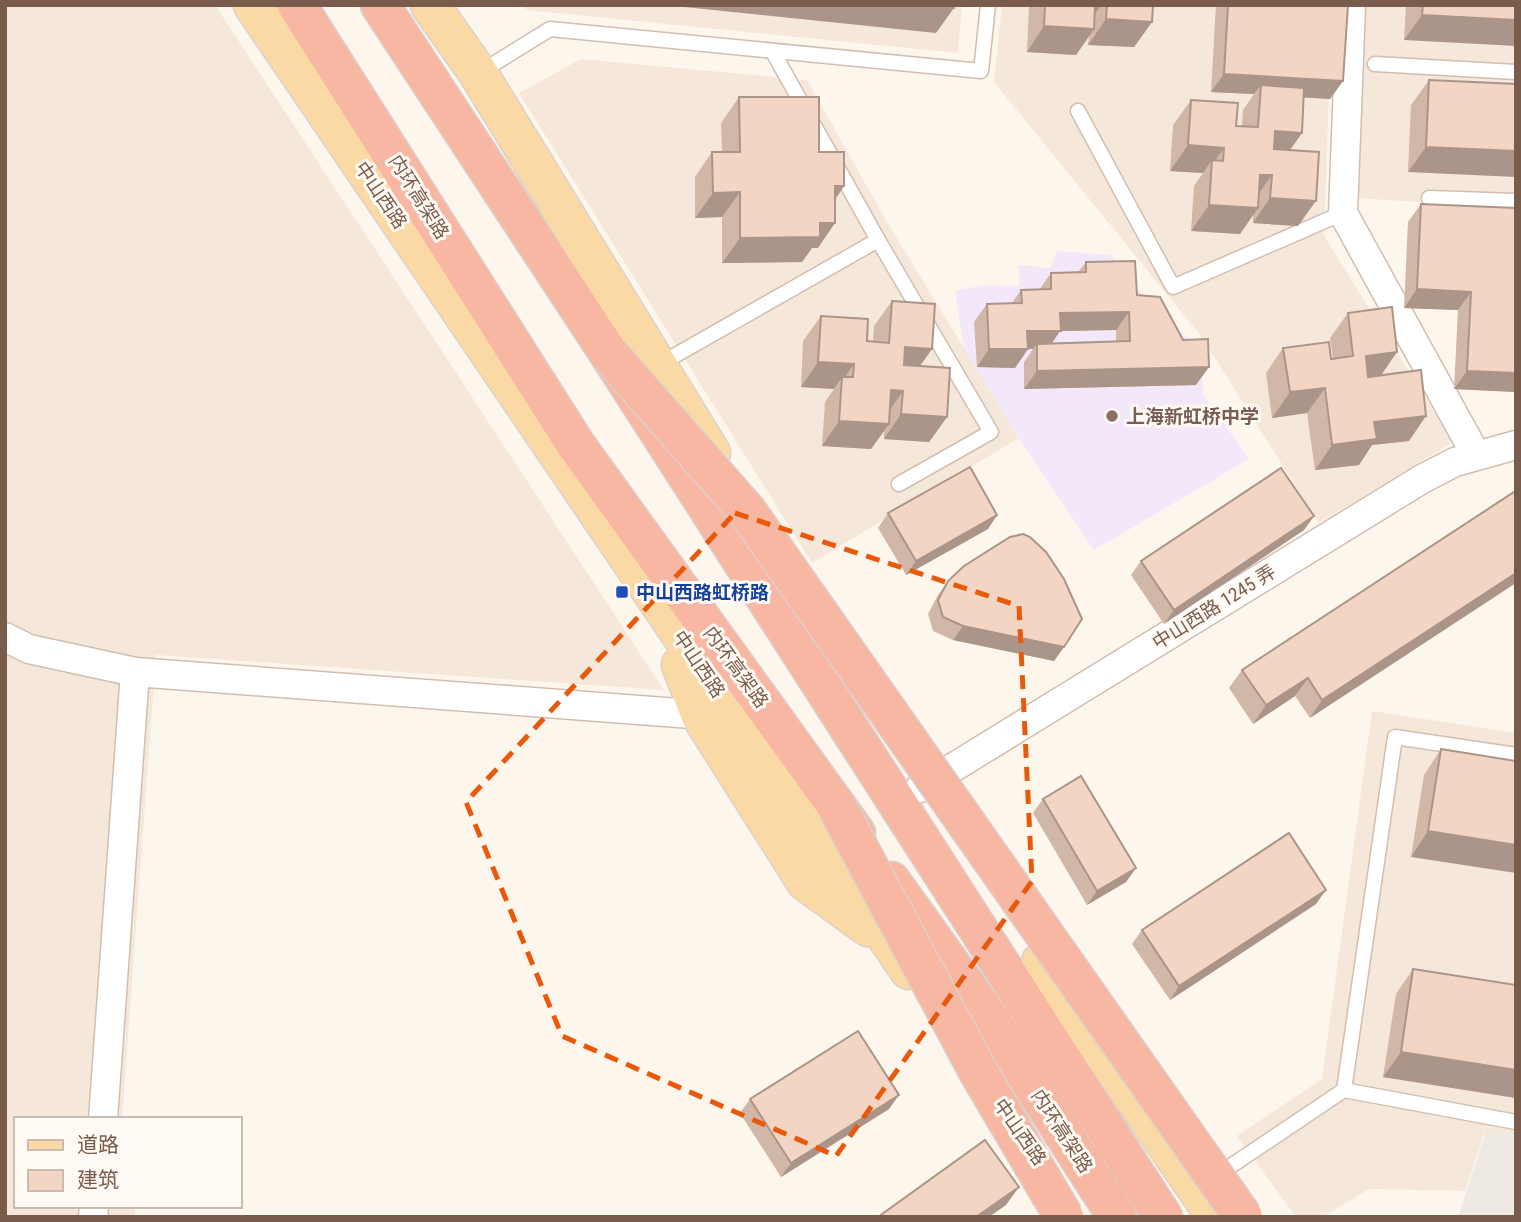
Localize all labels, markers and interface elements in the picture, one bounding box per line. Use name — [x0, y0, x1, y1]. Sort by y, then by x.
street label: 内环高架路 — [384, 151, 454, 243]
street label: 中山西路 — [350, 157, 412, 233]
place label: 上海新虹桥中学 — [1126, 405, 1259, 428]
marker: 上海新虹桥中学 — [1104, 408, 1120, 424]
street label: 中山西路 1245 弄 — [1148, 560, 1280, 654]
place label: 中山西路虹桥路 — [636, 581, 769, 604]
marker: 中山西路虹桥路 — [614, 584, 630, 600]
street label: 内环高架路 — [699, 622, 773, 712]
street label: 中山西路 — [668, 626, 730, 702]
street label: 内环高架路 — [1026, 1085, 1098, 1177]
street label: 中山西路 — [989, 1094, 1051, 1170]
legend — [14, 1117, 242, 1208]
text: 道路 — [77, 1133, 119, 1157]
text: 建筑 — [77, 1168, 119, 1192]

